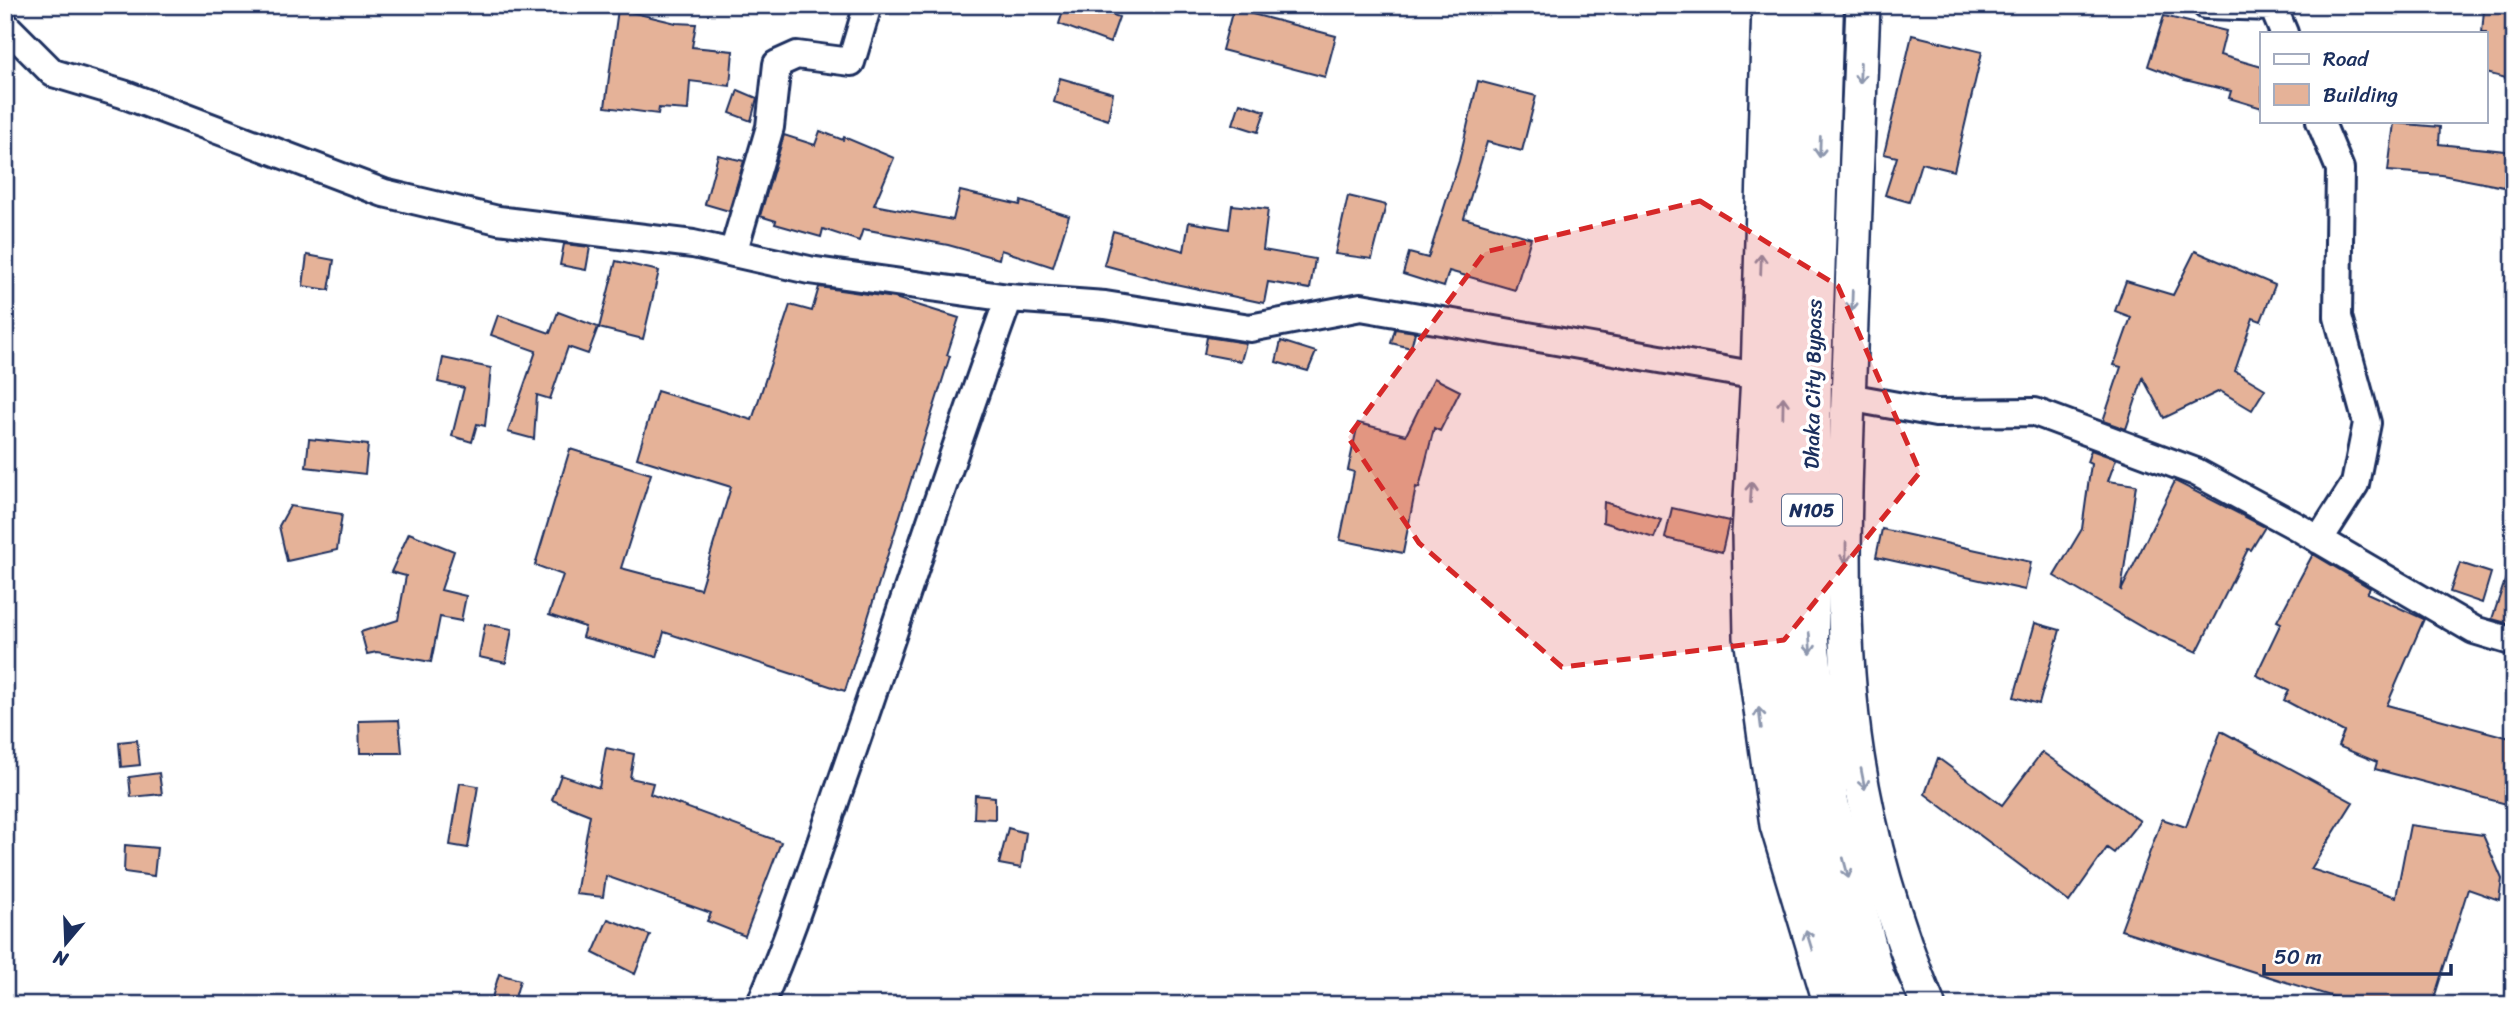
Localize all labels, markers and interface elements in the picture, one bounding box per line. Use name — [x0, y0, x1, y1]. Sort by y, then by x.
legend — [2260, 32, 2488, 122]
text: Road — [2323, 40, 2370, 78]
one-way arrow — [1853, 62, 1867, 85]
text: Building — [2323, 76, 2399, 114]
one-way arrow — [1813, 135, 1826, 158]
one-way arrow — [1755, 253, 1768, 276]
one-way arrow — [1845, 289, 1858, 312]
street label: Dhaka City Bypass — [1793, 298, 1833, 469]
one-way arrow — [1777, 396, 1790, 419]
one-way arrow — [1745, 481, 1758, 503]
road number: N105 — [1782, 495, 1842, 526]
one-way arrow — [1839, 541, 1853, 564]
one-way arrow — [1804, 632, 1817, 655]
one-way arrow — [1754, 708, 1767, 730]
one-way arrow — [1857, 767, 1870, 790]
one-way arrow — [1840, 856, 1853, 879]
north arrow — [32, 908, 102, 978]
one-way arrow — [1802, 929, 1815, 951]
scale bar — [2264, 933, 2451, 977]
text: 50 m — [2274, 938, 2322, 976]
text: N — [48, 941, 73, 977]

